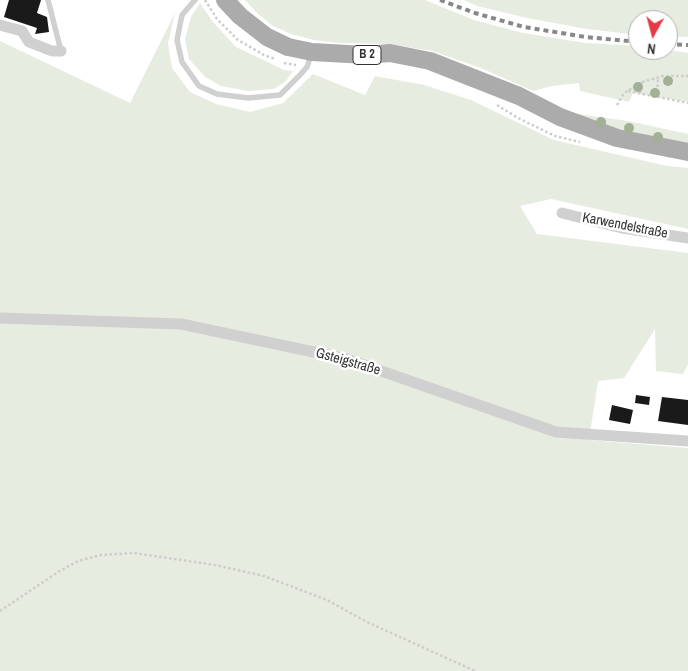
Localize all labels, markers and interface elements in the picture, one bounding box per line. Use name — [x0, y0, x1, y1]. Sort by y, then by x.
north arrow — [628, 10, 678, 60]
text: N — [646, 39, 657, 58]
road number: B 2 — [353, 46, 381, 64]
street label: Karwendelstraße — [581, 209, 669, 243]
street label: Gsteigstraße — [314, 345, 382, 379]

